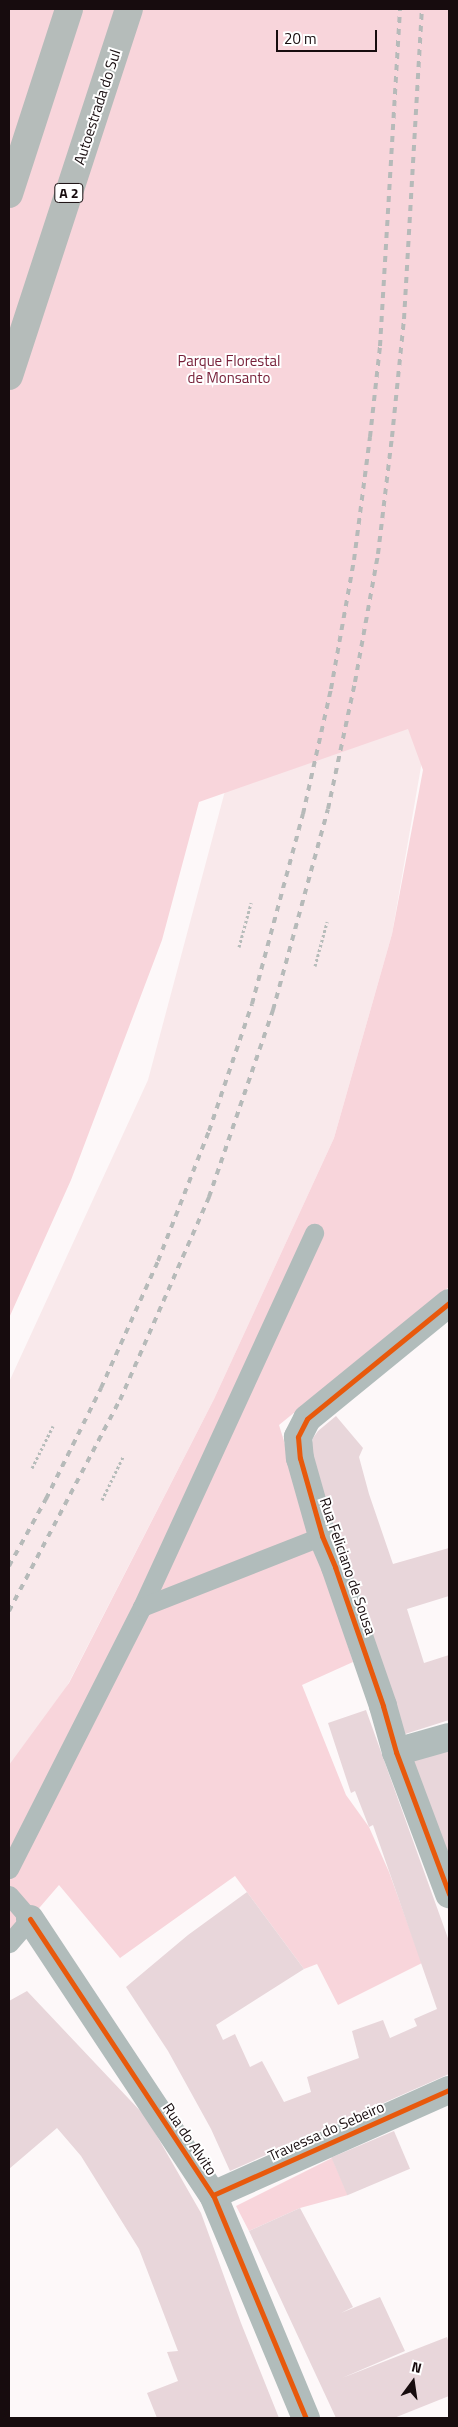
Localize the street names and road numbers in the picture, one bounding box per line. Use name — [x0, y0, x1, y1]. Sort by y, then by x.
street label: Autoestrada do Sul — [70, 47, 124, 167]
road number: A 2 — [54, 182, 84, 204]
street label: Rua Feliciano de Sousa — [316, 1495, 380, 1637]
street label: Travessa do Sebeiro — [265, 2097, 387, 2165]
street label: Rua do Alvito — [159, 2099, 221, 2179]

